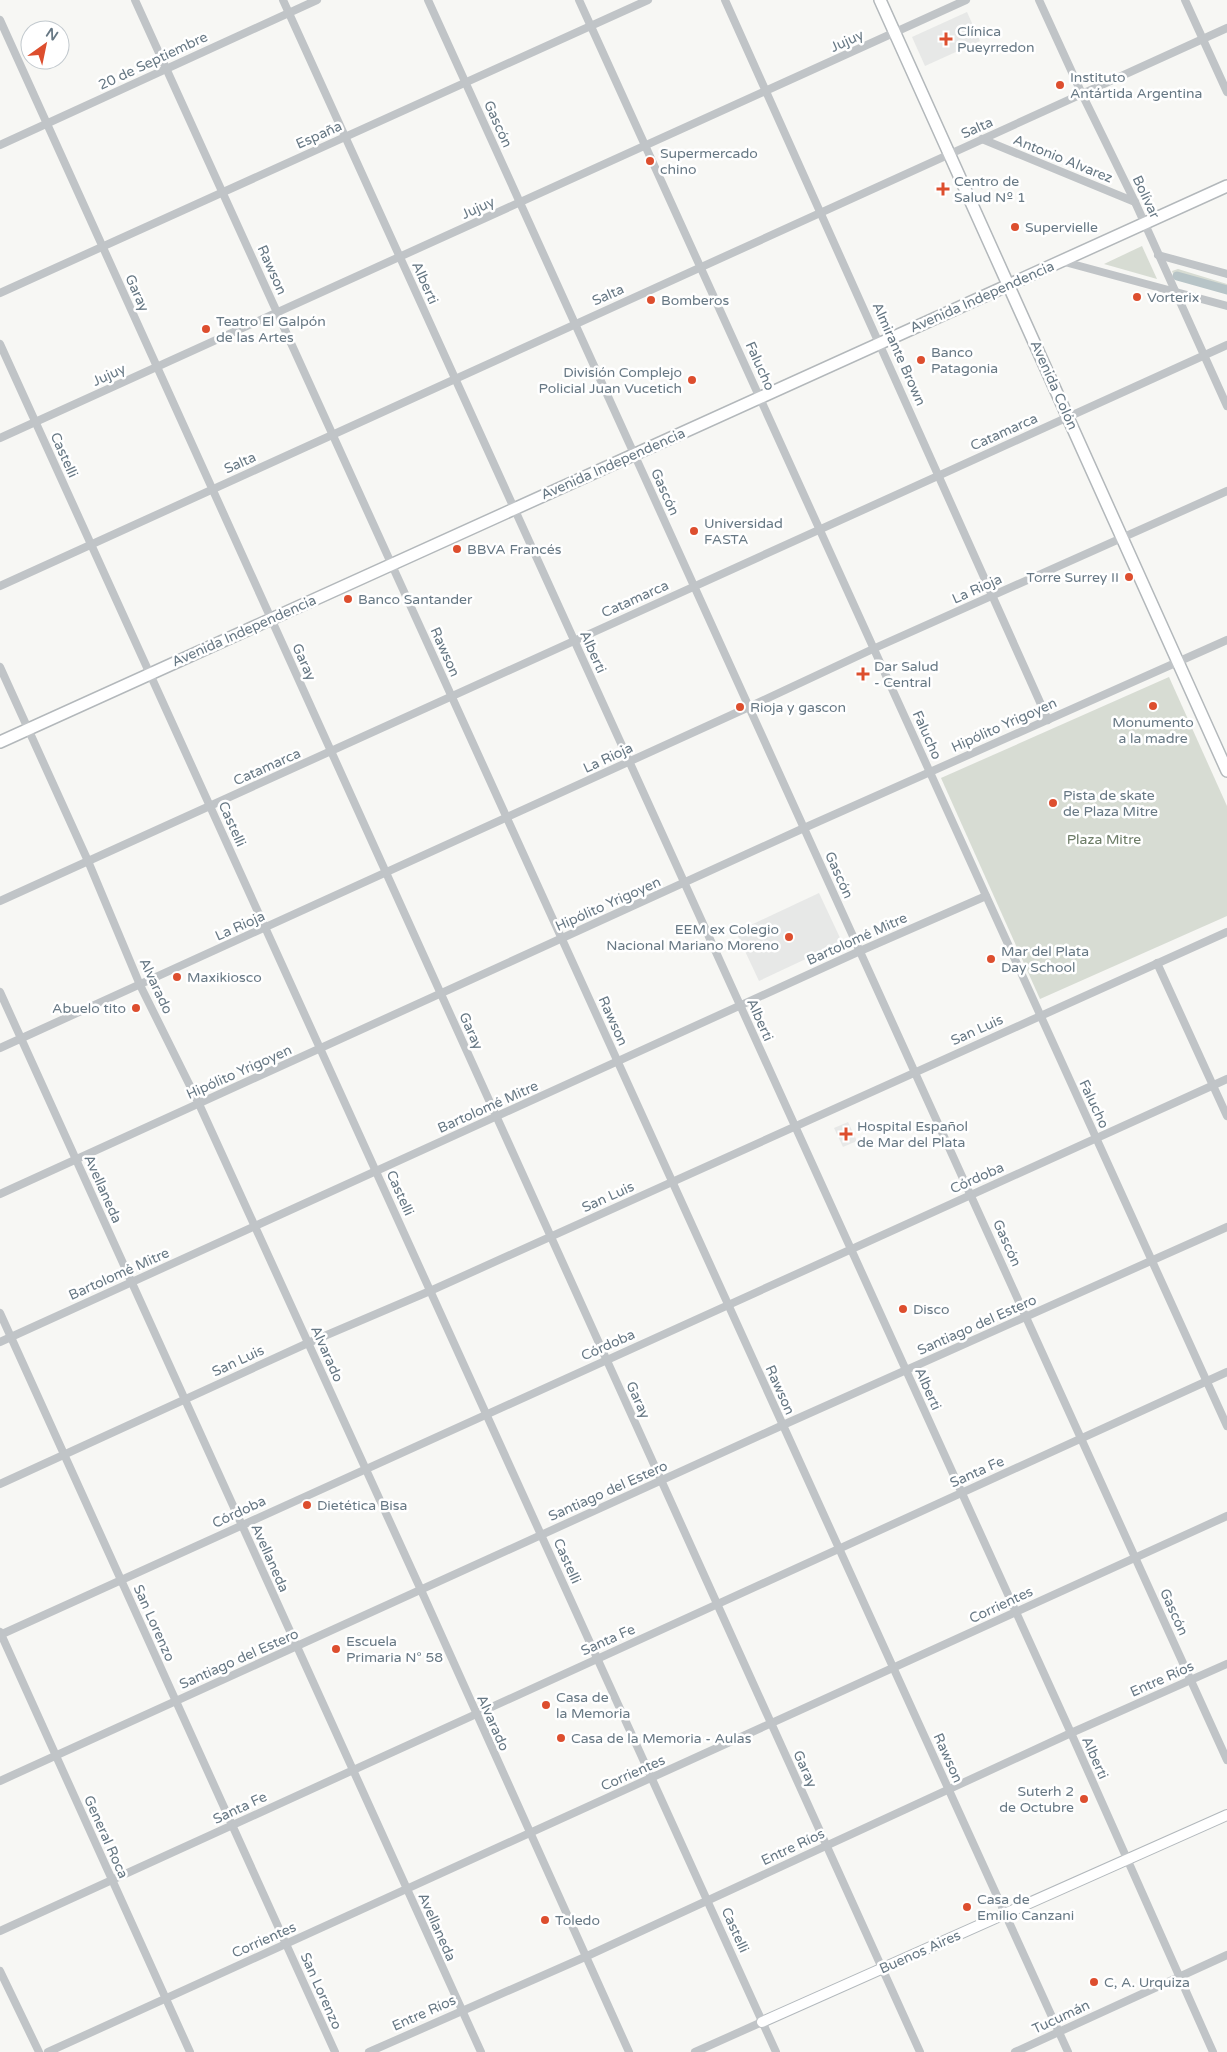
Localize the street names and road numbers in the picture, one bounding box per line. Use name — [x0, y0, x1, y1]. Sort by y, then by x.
street label: Jujuy — [828, 26, 867, 56]
street label: 20 de Septiembre — [96, 28, 210, 94]
street label: Gascón — [480, 98, 516, 150]
street label: Salta — [958, 113, 996, 143]
street label: España — [293, 117, 345, 153]
street label: Antonio Alvarez — [1011, 131, 1115, 187]
street label: Bolívar — [1129, 173, 1164, 222]
street label: Jujuy — [459, 193, 498, 223]
street label: Rawson — [254, 243, 290, 297]
street label: Avenida Independencia — [907, 257, 1057, 337]
street label: Alberti — [408, 259, 442, 307]
street label: Garay — [121, 272, 153, 315]
street label: Salta — [589, 280, 627, 310]
street label: Almirante Brown — [869, 300, 929, 408]
street label: Avenida Colón — [1027, 338, 1081, 432]
street label: Falucho — [742, 339, 778, 393]
street label: Jujuy — [90, 360, 129, 390]
street label: Catamarca — [968, 410, 1040, 454]
street label: Avenida Independencia — [538, 424, 688, 504]
street label: Castelli — [46, 430, 82, 480]
street label: Salta — [221, 448, 259, 478]
street label: Gascón — [647, 466, 683, 518]
street label: La Rioja — [949, 570, 1005, 608]
street label: Catamarca — [599, 577, 671, 621]
street label: Avenida Independencia — [169, 591, 319, 671]
street label: Rawson — [427, 625, 463, 679]
street label: Alberti — [576, 628, 610, 676]
street label: Garay — [288, 641, 320, 684]
street label: Hipólito Yrigoyen — [949, 694, 1059, 756]
street label: Falucho — [909, 708, 945, 762]
street label: La Rioja — [580, 739, 636, 777]
street label: Catamarca — [231, 745, 303, 789]
street label: Castelli — [214, 799, 250, 849]
street label: Gascón — [821, 849, 857, 901]
street label: Hipólito Yrigoyen — [553, 873, 663, 935]
street label: La Rioja — [212, 907, 268, 945]
street label: Bartolomé Mitre — [804, 909, 910, 969]
street label: Alvarado — [136, 955, 176, 1017]
street label: Rawson — [595, 994, 631, 1048]
street label: Alberti — [743, 996, 777, 1044]
street label: Garay — [455, 1010, 487, 1053]
street label: San Luis — [948, 1011, 1006, 1049]
street label: Hipólito Yrigoyen — [184, 1041, 294, 1103]
street label: Bartolomé Mitre — [435, 1077, 541, 1137]
street label: Falucho — [1075, 1077, 1113, 1131]
street label: Avellaneda — [80, 1152, 126, 1226]
street label: Córdoba — [947, 1159, 1007, 1197]
street label: Castelli — [382, 1168, 418, 1218]
street label: San Luis — [579, 1178, 637, 1216]
street label: Gascón — [989, 1217, 1025, 1269]
street label: Bartolomé Mitre — [66, 1244, 172, 1304]
street label: Santiago del Estero — [915, 1291, 1039, 1359]
street label: Alvarado — [307, 1323, 347, 1385]
street label: Córdoba — [578, 1326, 638, 1364]
street label: San Luis — [209, 1341, 267, 1380]
street label: Rawson — [762, 1363, 798, 1417]
street label: Alberti — [911, 1365, 945, 1413]
street label: Garay — [622, 1379, 654, 1422]
street label: Santa Fe — [947, 1452, 1007, 1491]
street label: Santiago del Estero — [546, 1457, 670, 1525]
street label: Córdoba — [209, 1492, 269, 1532]
street label: Avellaneda — [247, 1521, 293, 1595]
street label: Castelli — [549, 1536, 585, 1586]
street label: San Lorenzo — [129, 1582, 179, 1664]
street label: Corrientes — [966, 1583, 1036, 1627]
street label: Gascón — [1156, 1586, 1192, 1638]
street label: Santa Fe — [578, 1620, 638, 1659]
street label: Santiago del Estero — [177, 1625, 301, 1693]
street label: Entre Ríos — [1128, 1657, 1197, 1701]
street label: Alvarado — [473, 1692, 513, 1754]
street label: Rawson — [930, 1731, 966, 1785]
street label: Alberti — [1078, 1734, 1112, 1782]
street label: Garay — [789, 1748, 821, 1791]
street label: Corrientes — [598, 1751, 668, 1795]
street label: Santa Fe — [210, 1788, 270, 1828]
street label: General Roca — [80, 1793, 132, 1881]
street label: Entre Ríos — [759, 1825, 828, 1869]
street label: Avellaneda — [414, 1890, 460, 1964]
street label: Castelli — [717, 1905, 753, 1955]
street label: Corrientes — [229, 1918, 299, 1962]
street label: Buenos Aires — [877, 1926, 963, 1977]
street label: San Lorenzo — [296, 1950, 346, 2032]
street label: Entre Ríos — [390, 1991, 459, 2035]
street label: Tucumán — [1030, 1996, 1092, 2038]

